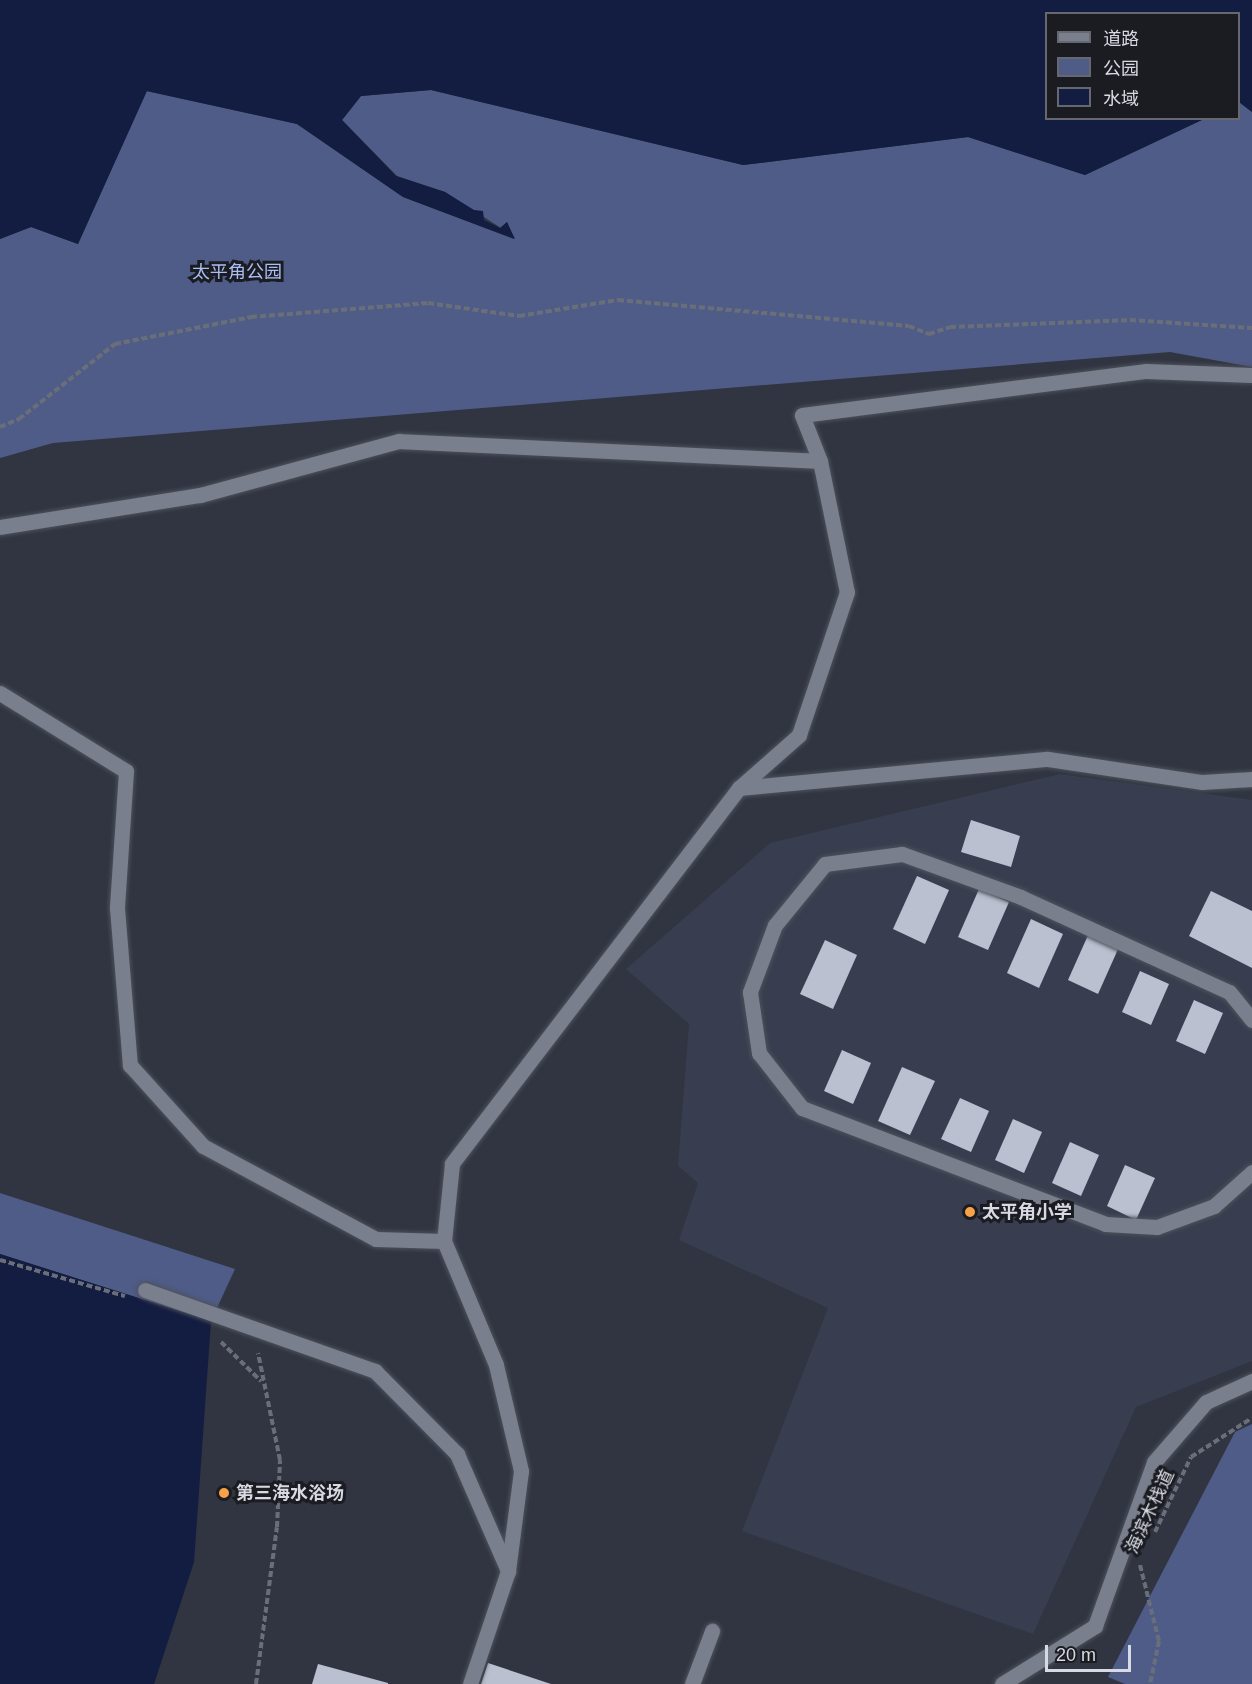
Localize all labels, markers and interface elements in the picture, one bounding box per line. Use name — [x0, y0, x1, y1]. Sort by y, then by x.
legend — [1045, 12, 1240, 120]
text: 道路 — [1103, 29, 1139, 49]
text: 公园 — [1103, 59, 1139, 79]
text: 水域 — [1103, 89, 1139, 109]
park label: 太平角公园 — [192, 261, 282, 283]
place label: 太平角小学 — [982, 1201, 1072, 1223]
marker: 太平角小学 — [963, 1205, 977, 1219]
street label: 海滨木栈道 — [1121, 1467, 1179, 1557]
place label: 第三海水浴场 — [236, 1482, 344, 1504]
marker: 第三海水浴场 — [217, 1486, 231, 1500]
scale bar — [1048, 1633, 1134, 1671]
text: 20 m — [1056, 1645, 1096, 1665]

